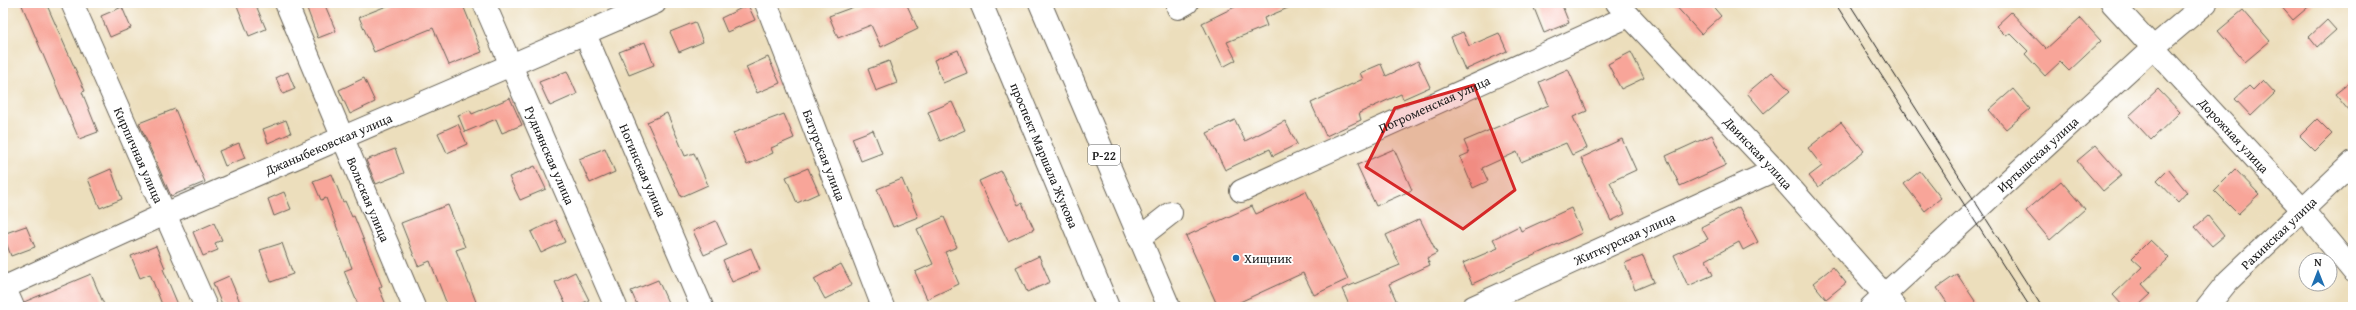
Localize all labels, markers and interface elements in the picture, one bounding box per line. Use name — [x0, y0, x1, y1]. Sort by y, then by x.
street label: Погроменская улица — [1375, 70, 1494, 137]
street label: проспект Маршала Жукова — [1006, 80, 1084, 232]
street label: Дорожная улица — [2194, 93, 2274, 178]
street label: Руднянская улица — [520, 103, 580, 208]
street label: Кирпичная улица — [109, 104, 169, 207]
street label: Батурская улица — [798, 107, 851, 204]
street label: Джаныбековская улица — [261, 108, 396, 180]
street label: Двинская улица — [1719, 111, 1798, 194]
street label: Иртышская улица — [1993, 111, 2083, 196]
street label: Ногинская улица — [615, 121, 672, 220]
road number: Р-22 — [1088, 145, 1120, 165]
street label: Вольская улица — [342, 154, 395, 246]
street label: Рахинская улица — [2236, 192, 2321, 274]
street label: Житкурская улица — [1570, 207, 1679, 270]
place label: Хищник — [1244, 249, 1292, 268]
north arrow — [2298, 252, 2338, 292]
marker: Хищник — [1231, 253, 1241, 263]
text: N — [2314, 254, 2322, 270]

